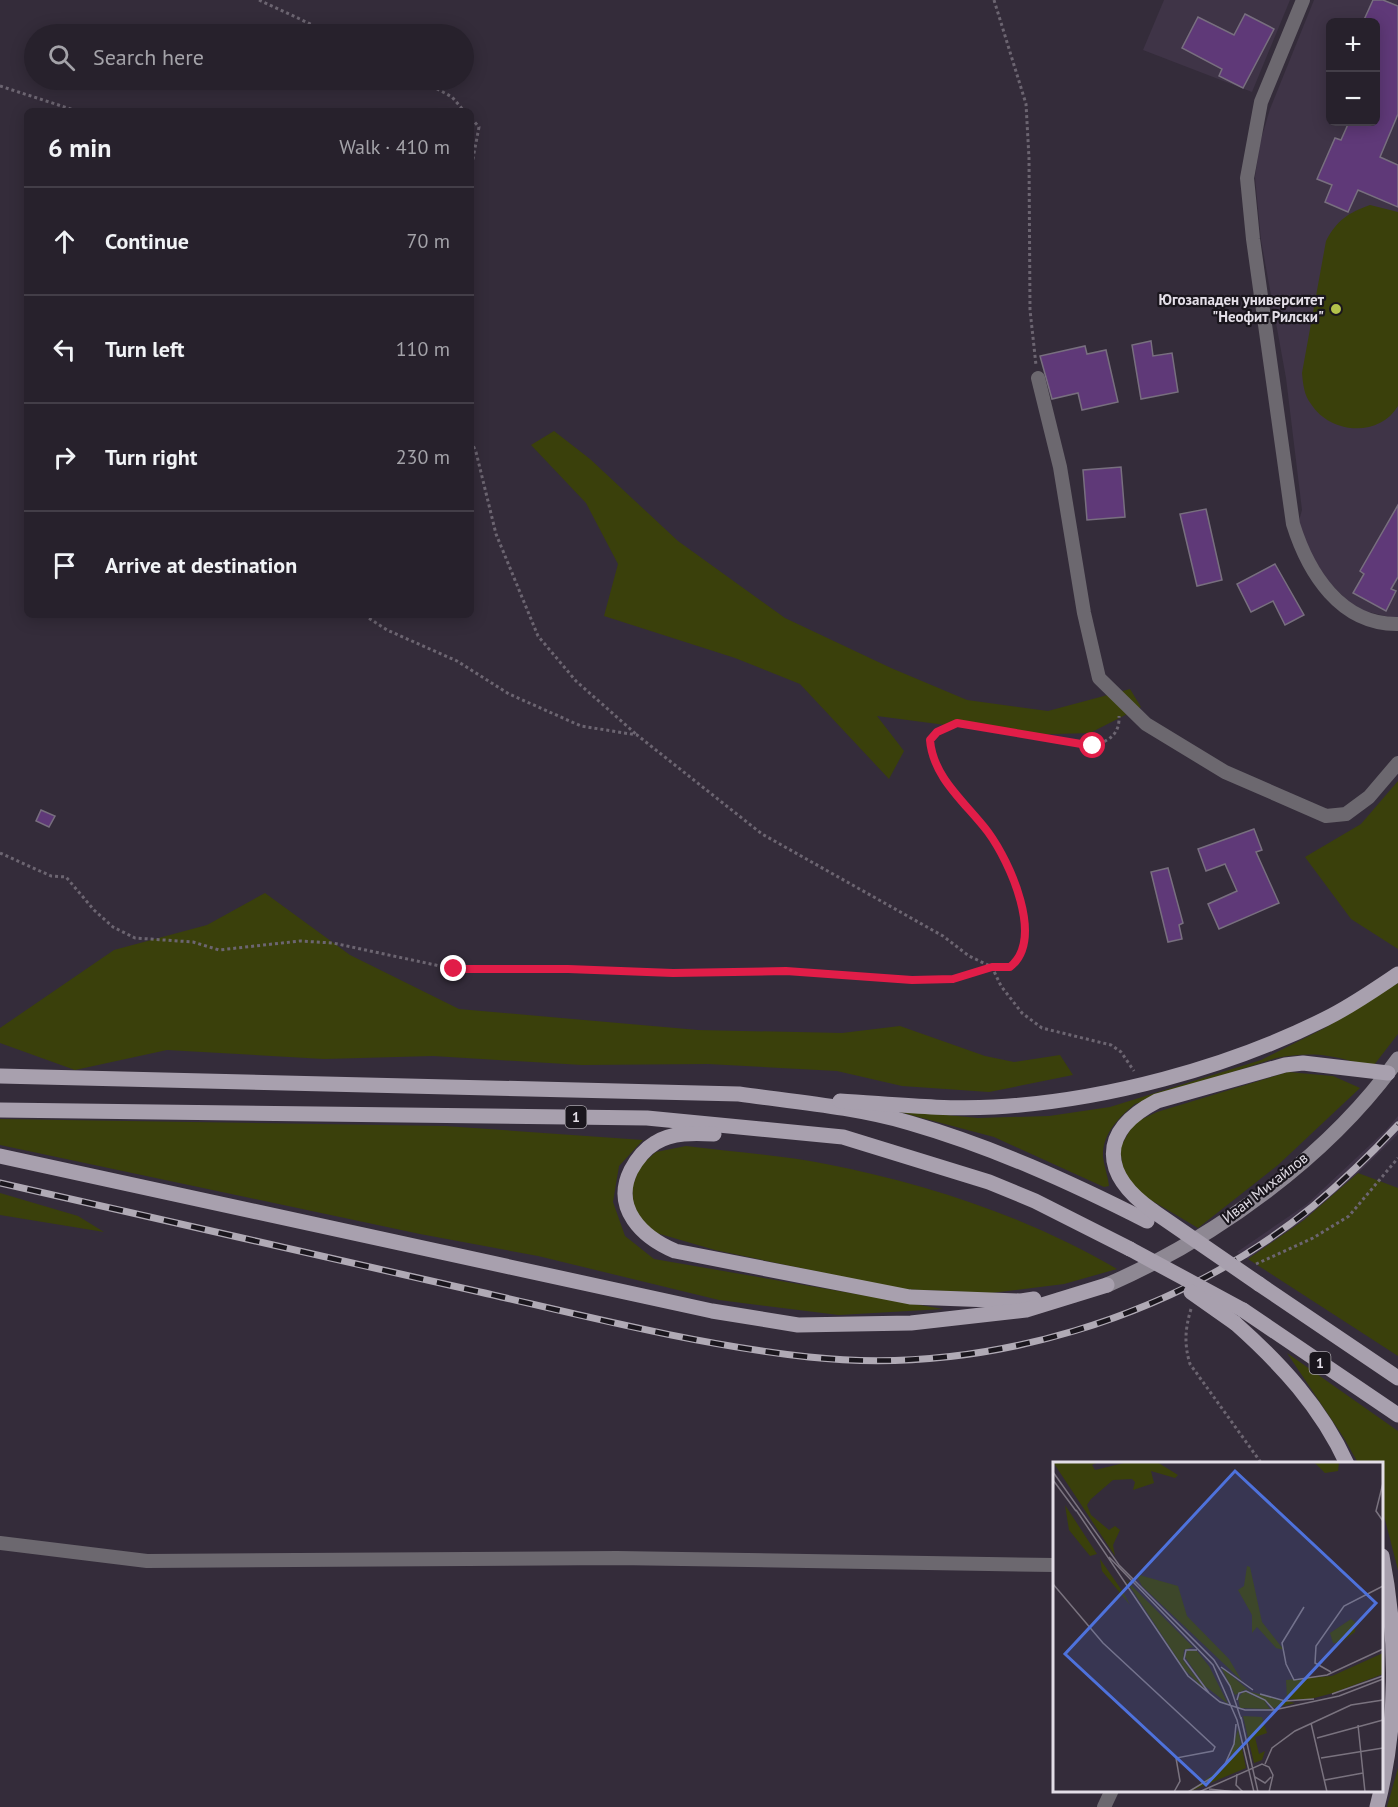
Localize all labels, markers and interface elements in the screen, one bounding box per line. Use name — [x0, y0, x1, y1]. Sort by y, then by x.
map controls — [1326, 18, 1380, 126]
button: + — [1326, 18, 1380, 72]
search box — [24, 24, 474, 90]
icon: search — [45, 41, 78, 74]
text: Search here — [93, 43, 204, 71]
button: − — [1326, 72, 1380, 126]
text: 6 min — [48, 131, 111, 164]
text: Walk · 410 m — [339, 134, 450, 160]
icon: ahead — [48, 225, 81, 258]
text: Continue — [105, 227, 189, 255]
text: 70 m — [407, 228, 450, 254]
place label: Югозападен университет "Неофит Рилски" — [1159, 290, 1325, 326]
marker: Югозападен университет "Неофит Рилски" — [1329, 302, 1343, 316]
icon: left — [48, 333, 81, 366]
text: Turn left — [105, 335, 185, 363]
text: 110 m — [396, 336, 450, 362]
icon: right — [48, 441, 81, 474]
text: Turn right — [105, 443, 197, 471]
text: 230 m — [396, 444, 450, 470]
icon: arrive — [48, 549, 81, 582]
text: Arrive at destination — [105, 551, 297, 579]
route start — [1079, 732, 1105, 758]
route end — [440, 955, 466, 981]
road number: 1 — [566, 1106, 586, 1128]
street label: Иван Михайлов — [1218, 1148, 1311, 1227]
road number: 1 — [1310, 1352, 1330, 1374]
inset map — [1053, 1462, 1383, 1792]

